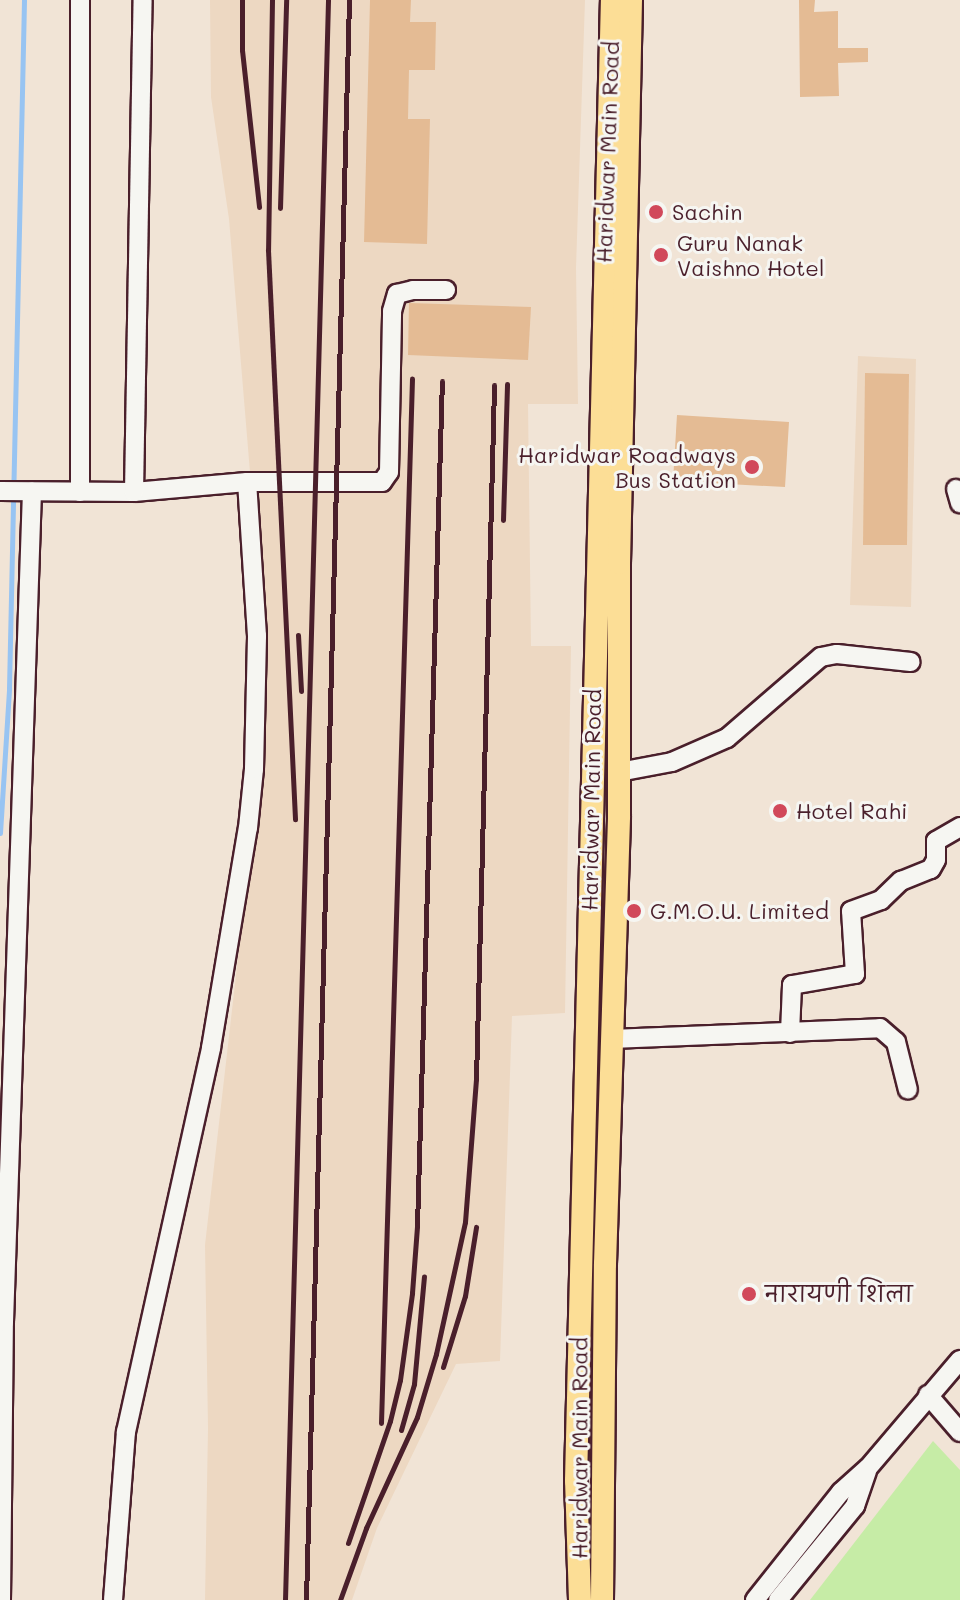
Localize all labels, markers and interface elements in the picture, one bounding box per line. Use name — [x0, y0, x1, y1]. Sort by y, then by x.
street label: Haridwar Main Road — [590, 41, 624, 263]
place label: Sachin — [672, 199, 742, 225]
marker: Sachin — [647, 203, 665, 221]
place label: Guru Nanak Vaishno Hotel — [677, 229, 825, 280]
marker: Guru Nanak Vaishno Hotel — [652, 246, 670, 264]
place label: Haridwar Roadways Bus Station — [518, 441, 736, 492]
marker: Haridwar Roadways Bus Station — [743, 458, 761, 476]
street label: Haridwar Main Road — [576, 689, 606, 911]
place label: Hotel Rahi — [796, 798, 908, 824]
marker: Hotel Rahi — [771, 802, 789, 820]
place label: G.M.O.U. Limited — [650, 898, 829, 924]
marker: G.M.O.U. Limited — [625, 902, 643, 920]
place label: नारायणी शिला — [765, 1281, 913, 1307]
marker: नारायणी शिला — [740, 1285, 758, 1303]
street label: Haridwar Main Road — [566, 1337, 592, 1559]

